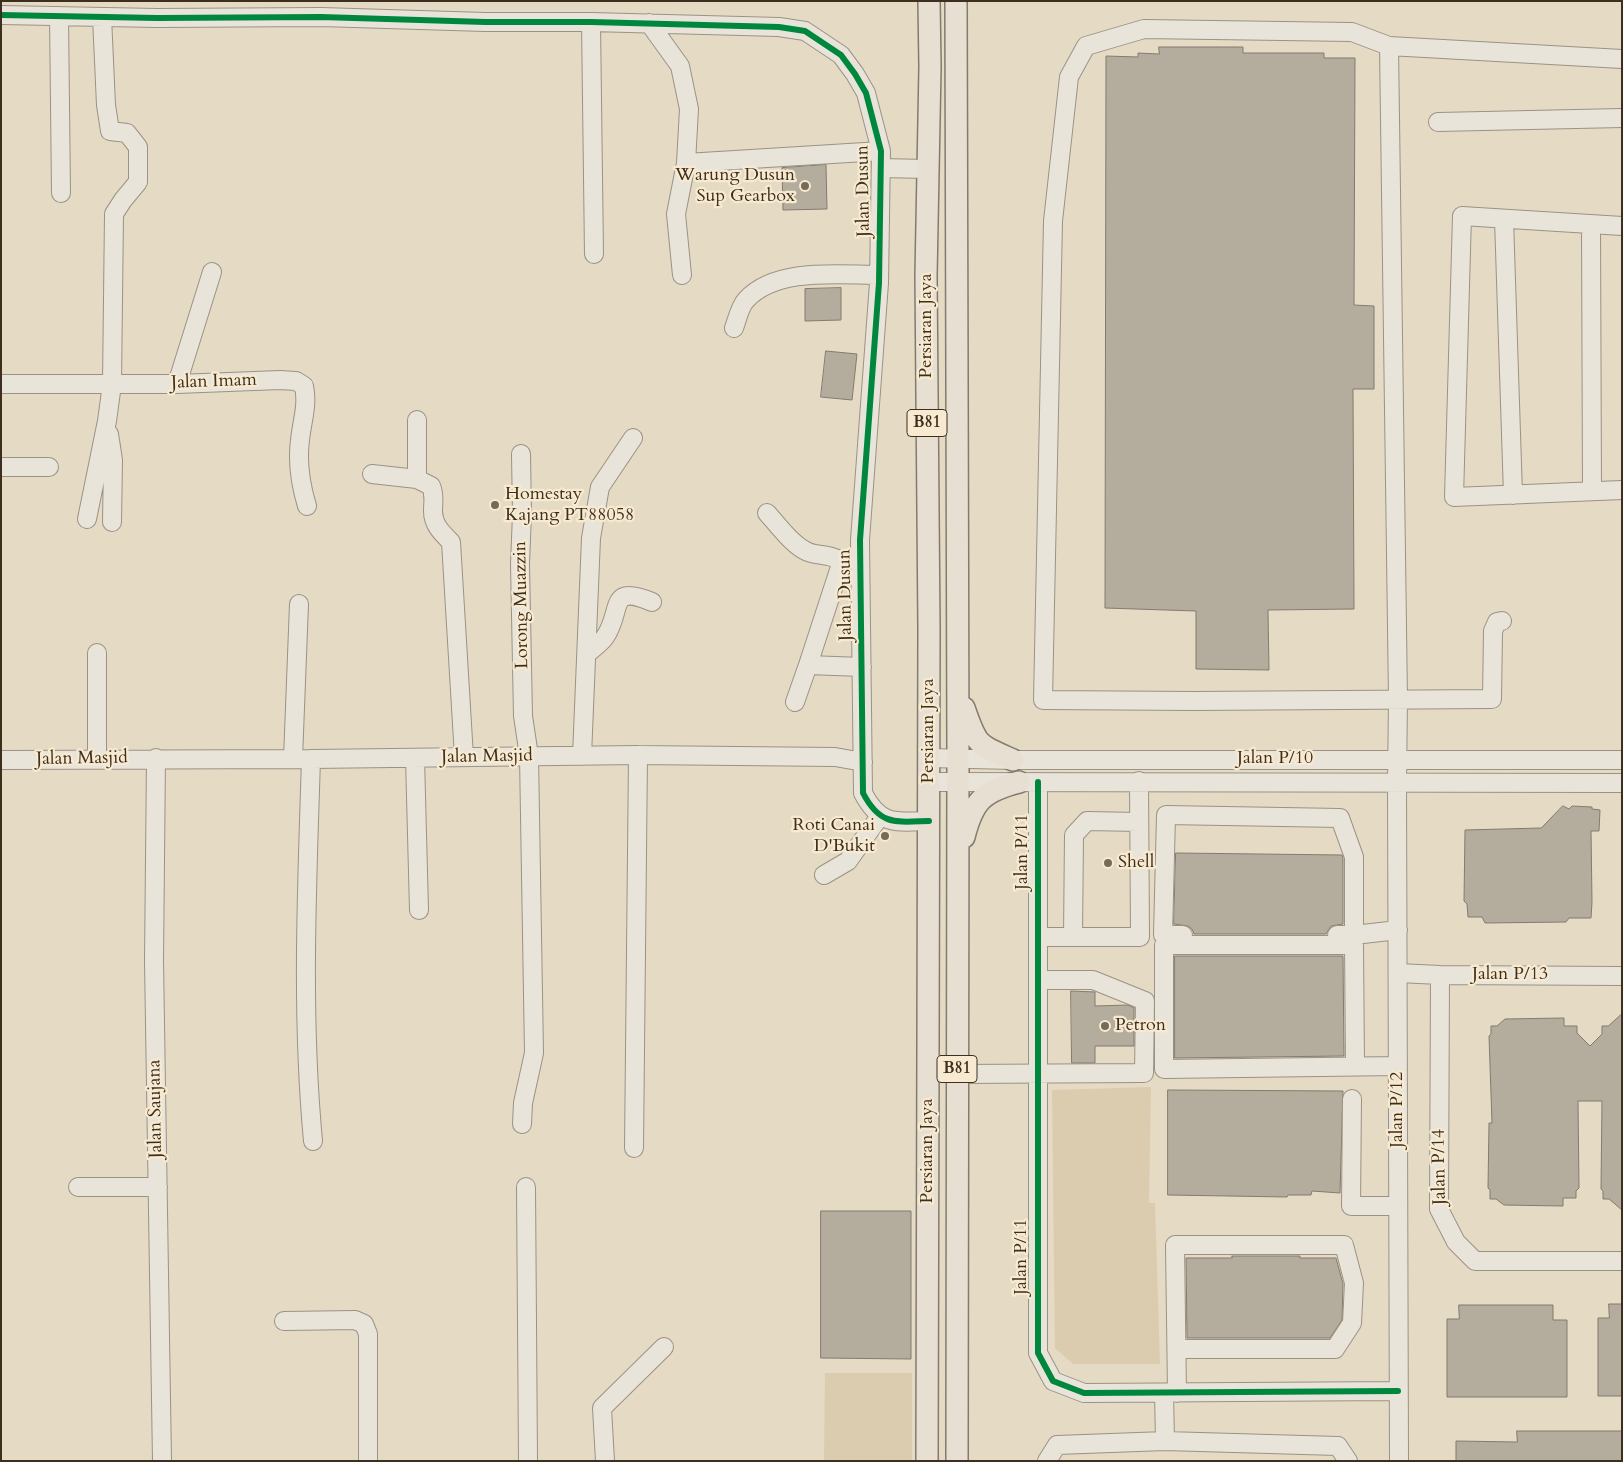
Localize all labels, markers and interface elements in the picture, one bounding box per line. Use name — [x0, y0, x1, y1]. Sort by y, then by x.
street label: Jalan Dusun — [852, 145, 876, 237]
place label: Warung Dusun Sup Gearbox — [675, 165, 795, 208]
marker: Warung Dusun Sup Gearbox — [799, 180, 811, 192]
street label: Persiaran Jaya — [916, 274, 938, 378]
street label: Jalan Imam — [171, 370, 257, 394]
road number: B81 — [907, 409, 947, 436]
place label: Homestay Kajang PT88058 — [505, 484, 634, 526]
marker: Homestay Kajang PT88058 — [489, 499, 501, 511]
street label: Lorong Muazzin — [510, 541, 534, 669]
street label: Jalan Dusun — [834, 549, 858, 641]
street label: Persiaran Jaya — [918, 679, 940, 783]
street label: Jalan Masjid — [441, 745, 533, 769]
street label: Jalan Masjid — [36, 747, 128, 771]
street label: Jalan P/10 — [1237, 748, 1313, 770]
street label: Jalan P/11 — [1012, 814, 1034, 890]
place label: Roti Canai D'Bukit — [793, 815, 875, 858]
marker: Roti Canai D'Bukit — [879, 830, 891, 842]
place label: Shell — [1118, 852, 1154, 874]
marker: Shell — [1102, 857, 1114, 869]
street label: Jalan P/13 — [1472, 964, 1548, 986]
place label: Petron — [1115, 1015, 1166, 1037]
marker: Petron — [1099, 1020, 1111, 1032]
road number: B81 — [937, 1056, 977, 1082]
street label: Jalan Saujana — [144, 1059, 168, 1159]
street label: Jalan P/12 — [1387, 1072, 1409, 1148]
street label: Persiaran Jaya — [917, 1099, 939, 1203]
street label: Jalan P/14 — [1429, 1129, 1451, 1205]
street label: Jalan P/11 — [1011, 1219, 1033, 1295]

